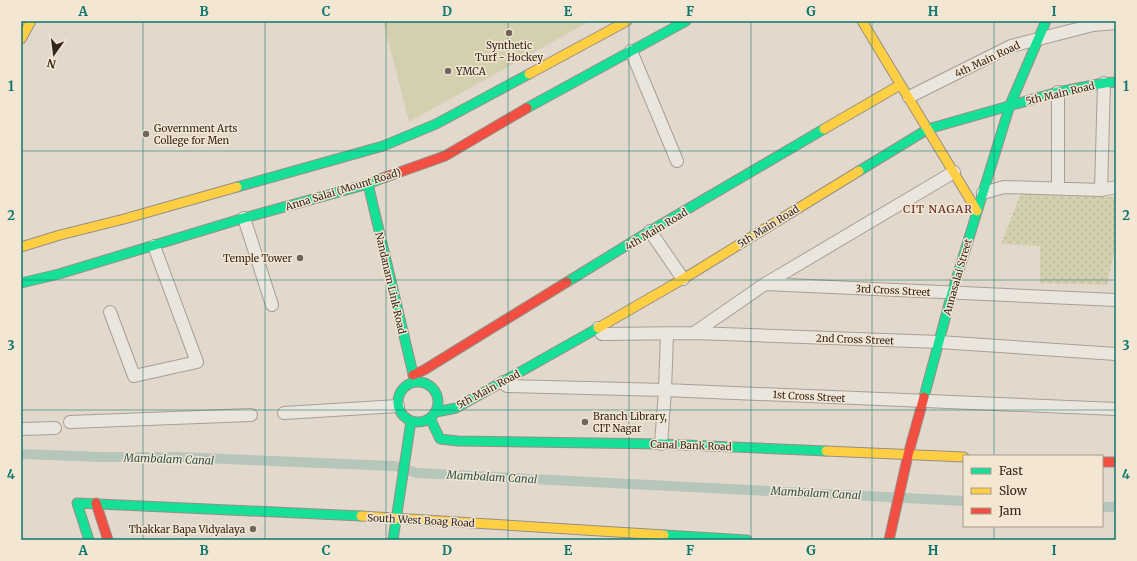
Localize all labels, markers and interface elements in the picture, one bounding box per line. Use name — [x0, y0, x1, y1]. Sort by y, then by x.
text: A — [77, 3, 88, 20]
text: B — [199, 3, 209, 20]
text: C — [322, 3, 331, 20]
text: D — [442, 3, 452, 20]
text: E — [564, 3, 573, 20]
text: F — [686, 3, 694, 20]
text: G — [806, 3, 816, 20]
text: H — [928, 3, 939, 20]
text: I — [1051, 3, 1057, 20]
marker: Synthetic Turf - Hockey — [504, 28, 514, 38]
north arrow — [34, 34, 74, 74]
place label: Synthetic Turf - Hockey — [475, 39, 543, 64]
street label: 4th Main Road — [952, 39, 1022, 80]
text: N — [45, 56, 57, 72]
place label: YMCA — [455, 65, 487, 78]
marker: YMCA — [443, 66, 453, 76]
text: 1 — [8, 78, 14, 95]
text: 1 — [1123, 78, 1129, 95]
street label: 5th Main Road — [1024, 79, 1096, 108]
place label: Government Arts College for Men — [154, 122, 238, 147]
marker: Government Arts College for Men — [141, 129, 151, 139]
street label: Anna Salai (Mount Road) — [283, 166, 403, 214]
street label: 5th Main Road — [735, 202, 801, 251]
district label: CIT NAGAR — [903, 202, 973, 216]
street label: 4th Main Road — [623, 206, 690, 253]
text: 2 — [7, 207, 15, 224]
text: 2 — [1122, 207, 1130, 224]
street label: Nandanam Link Road — [372, 231, 409, 335]
street label: Annasalai Street — [940, 237, 975, 318]
place label: Temple Tower — [223, 252, 292, 265]
marker: Temple Tower — [295, 253, 305, 263]
street label: 3rd Cross Street — [855, 282, 931, 299]
street label: 2nd Cross Street — [816, 332, 894, 347]
text: 3 — [7, 337, 15, 354]
text: 3 — [1122, 337, 1130, 354]
street label: 5th Main Road — [454, 367, 522, 412]
street label: 1st Cross Street — [772, 388, 846, 405]
place label: Branch Library, CIT Nagar — [593, 410, 667, 435]
marker: Branch Library, CIT Nagar — [580, 417, 590, 427]
street label: Canal Bank Road — [650, 438, 732, 453]
water label: Mambalam Canal — [122, 450, 215, 468]
legend — [963, 455, 1103, 527]
text: Fast — [999, 463, 1023, 478]
text: 4 — [7, 466, 16, 483]
text: 4 — [1122, 466, 1131, 483]
water label: Mambalam Canal — [445, 468, 538, 486]
text: Slow — [999, 483, 1028, 498]
water label: Mambalam Canal — [769, 484, 862, 502]
text: Jam — [998, 503, 1022, 518]
street label: South West Boag Road — [367, 511, 475, 530]
place label: Thakkar Bapa Vidyalaya — [129, 523, 246, 536]
marker: Thakkar Bapa Vidyalaya — [248, 524, 258, 534]
text: A — [77, 542, 88, 559]
text: B — [199, 542, 209, 559]
text: C — [322, 542, 331, 559]
text: D — [442, 542, 452, 559]
text: E — [564, 542, 573, 559]
text: F — [686, 542, 694, 559]
text: G — [806, 542, 816, 559]
text: H — [928, 542, 939, 559]
text: I — [1051, 542, 1057, 559]

